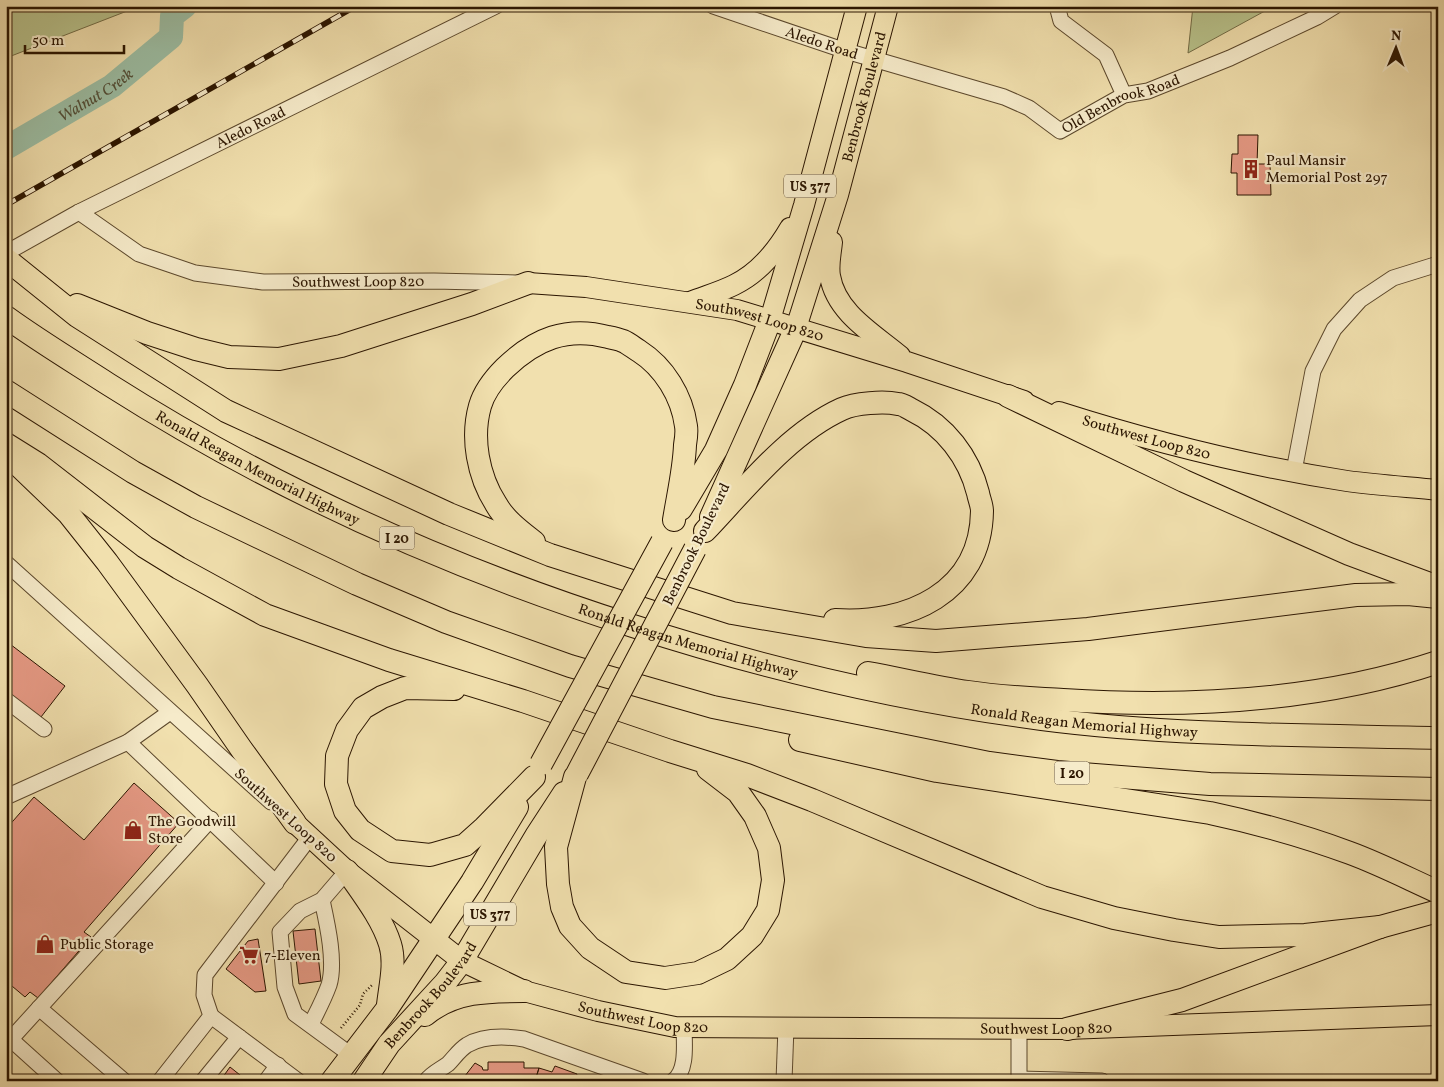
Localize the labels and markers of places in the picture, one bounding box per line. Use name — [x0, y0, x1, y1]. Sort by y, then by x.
place label: Paul Mansir Memorial Post 297 — [1266, 151, 1388, 189]
building icon: Paul Mansir Memorial Post 297 — [1240, 158, 1262, 180]
place label: The Goodwill Store — [148, 812, 236, 850]
shop icon: The Goodwill Store — [122, 819, 144, 841]
shop icon: Public Storage — [34, 933, 56, 955]
place label: Public Storage — [60, 935, 154, 956]
supermarket icon: 7-Eleven — [238, 944, 260, 966]
place label: 7-Eleven — [264, 946, 321, 967]

